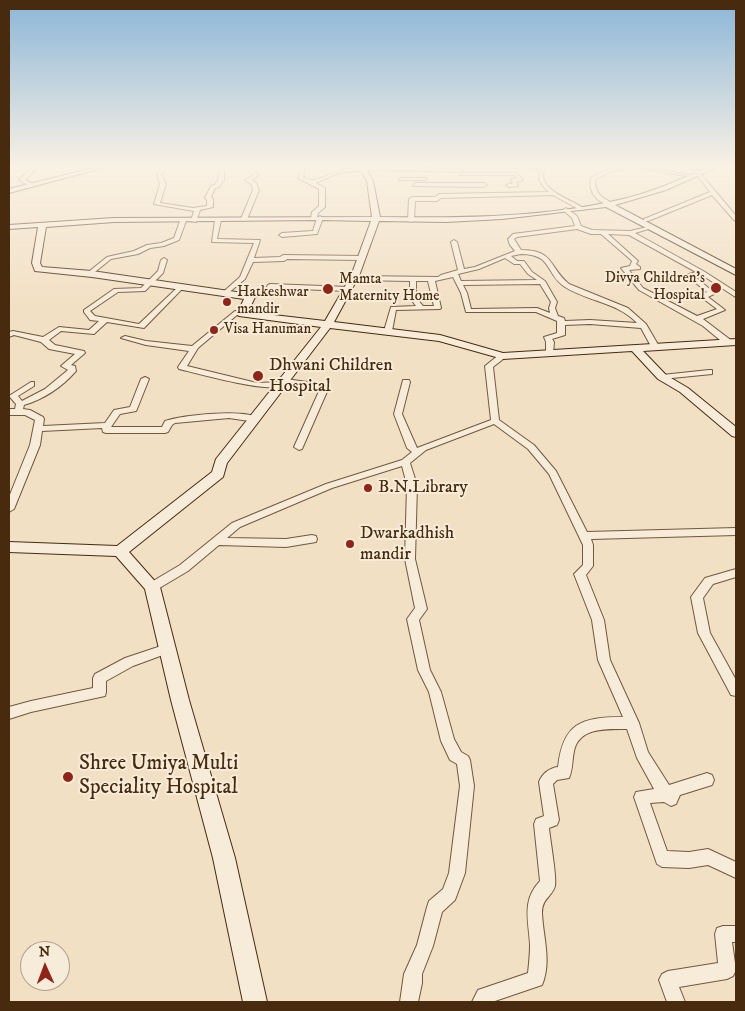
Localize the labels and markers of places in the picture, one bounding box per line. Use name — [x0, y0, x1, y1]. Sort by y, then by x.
place label: Divya Children's Hospital — [605, 270, 705, 305]
place label: Mamta Maternity Home — [339, 271, 440, 306]
marker: Divya Children's Hospital — [709, 281, 723, 295]
marker: Mamta Maternity Home — [321, 282, 335, 296]
place label: Hatkeshwar mandir — [237, 284, 309, 319]
marker: Hatkeshwar mandir — [221, 296, 233, 308]
place label: Visa Hanuman — [224, 321, 311, 339]
marker: Visa Hanuman — [208, 324, 220, 336]
place label: Dhwani Children Hospital — [269, 355, 393, 398]
marker: Dhwani Children Hospital — [251, 369, 265, 383]
place label: B.N.Library — [378, 477, 468, 499]
marker: B.N.Library — [362, 482, 374, 494]
place label: Dwarkadhish mandir — [360, 523, 454, 566]
marker: Dwarkadhish mandir — [344, 538, 356, 550]
place label: Shree Umiya Multi Speciality Hospital — [79, 752, 238, 802]
marker: Shree Umiya Multi Speciality Hospital — [61, 770, 75, 784]

